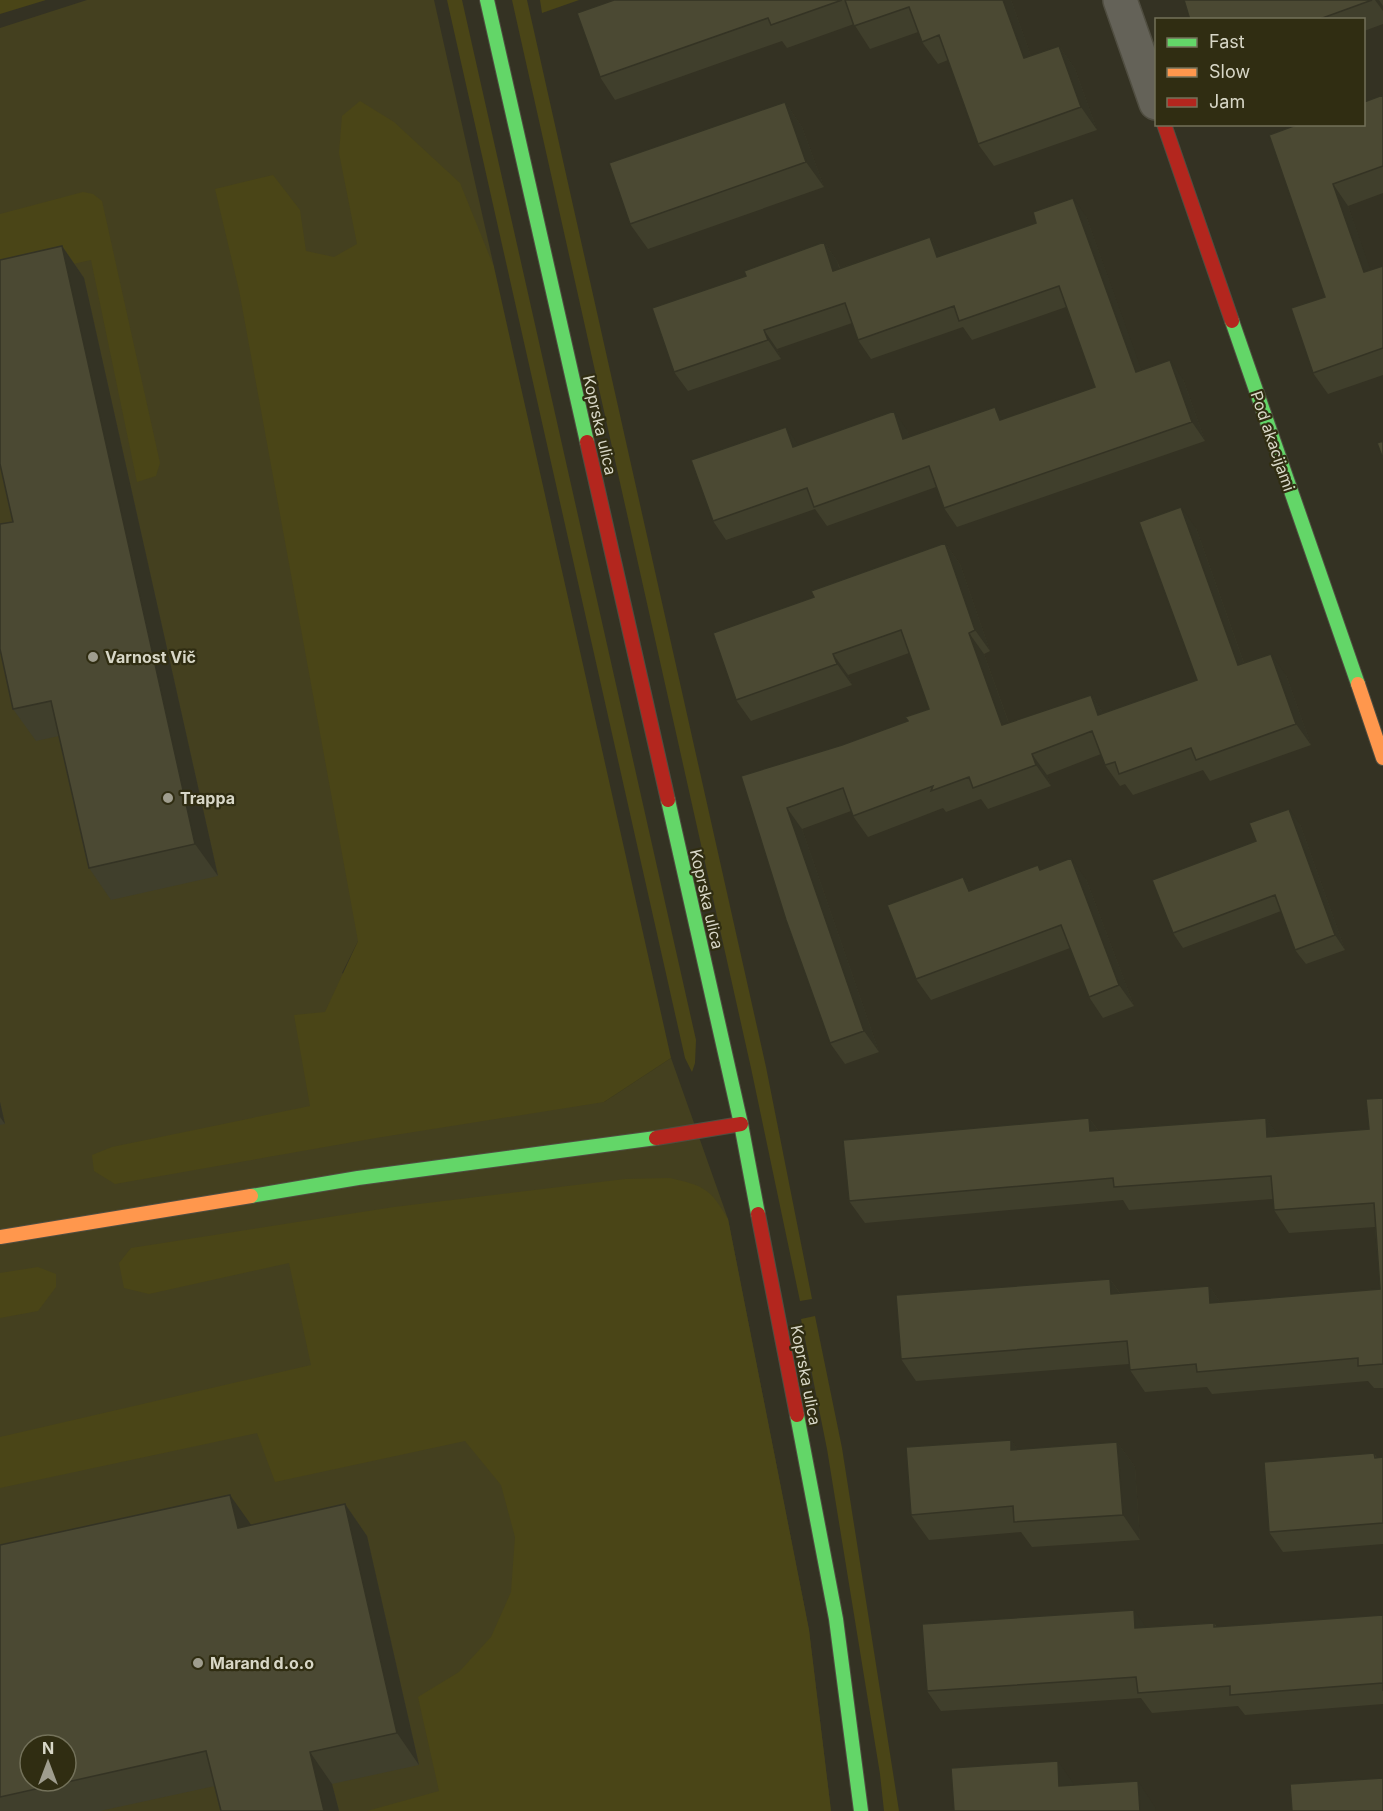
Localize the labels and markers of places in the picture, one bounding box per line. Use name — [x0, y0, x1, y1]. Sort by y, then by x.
place label: Varnost Vič — [105, 647, 196, 667]
marker: Varnost Vič — [86, 650, 100, 664]
place label: Trappa — [180, 788, 235, 808]
marker: Trappa — [161, 791, 175, 805]
place label: Marand d.o.o — [210, 1653, 314, 1673]
marker: Marand d.o.o — [191, 1656, 205, 1670]

